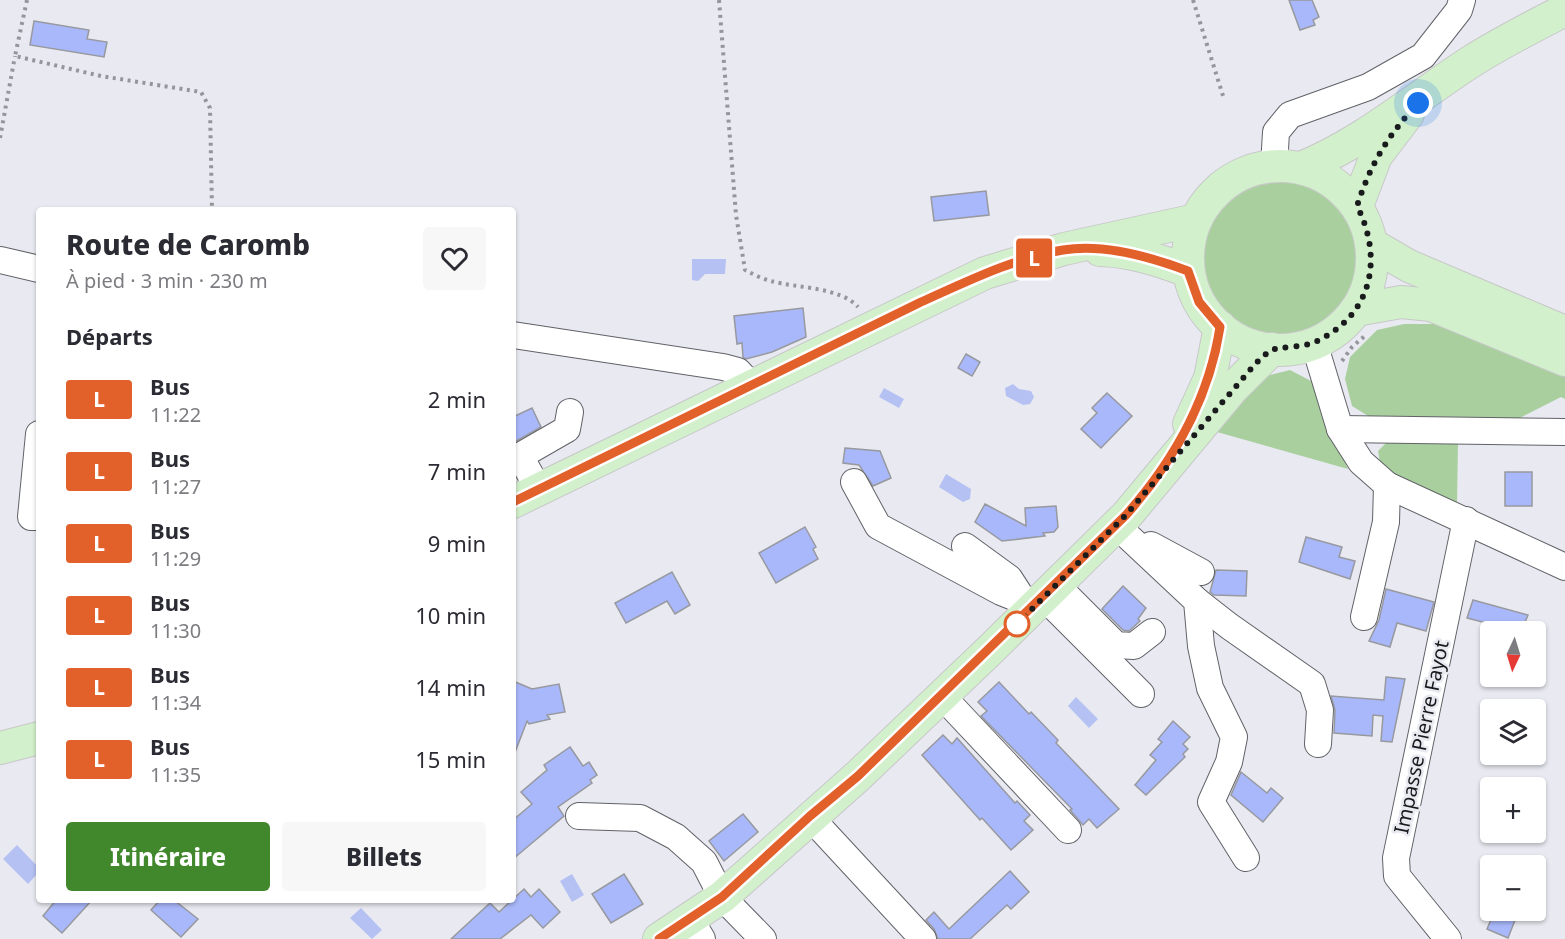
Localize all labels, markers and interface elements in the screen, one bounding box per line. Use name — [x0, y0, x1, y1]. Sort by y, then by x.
your location — [1403, 88, 1433, 118]
text: Route de Caromb — [66, 225, 310, 263]
button: heart — [423, 227, 486, 290]
line badge: L — [1014, 238, 1054, 278]
text: L — [1028, 244, 1040, 272]
text: À pied · 3 min · 230 m — [66, 267, 268, 294]
text: Départs — [66, 321, 153, 351]
text: Bus — [150, 371, 190, 401]
text: 2 min — [428, 384, 486, 414]
text: L — [93, 385, 105, 413]
text: 11:22 — [150, 401, 201, 428]
text: Bus — [150, 443, 190, 473]
text: 7 min — [428, 456, 486, 486]
text: L — [93, 457, 105, 485]
text: 11:27 — [150, 473, 201, 500]
text: Bus — [150, 515, 190, 545]
text: 9 min — [428, 528, 486, 558]
text: L — [93, 529, 105, 557]
text: 11:29 — [150, 545, 201, 572]
text: Bus — [150, 587, 190, 617]
text: 10 min — [415, 600, 486, 630]
text: L — [93, 601, 105, 629]
unlabelled marker — [1004, 611, 1030, 637]
text: 11:30 — [150, 617, 201, 644]
north arrow — [1480, 621, 1546, 687]
map controls — [1480, 621, 1546, 921]
street label: Impasse Pierre Fayot — [1387, 638, 1455, 836]
text: Bus — [150, 659, 190, 689]
text: 14 min — [415, 672, 486, 702]
text: L — [93, 673, 105, 701]
text: 11:34 — [150, 689, 201, 716]
button: layers — [1480, 699, 1546, 765]
text: Bus — [150, 731, 190, 761]
text: 15 min — [415, 744, 486, 774]
text: L — [93, 745, 105, 773]
text: 11:35 — [150, 761, 201, 788]
button: + — [1480, 777, 1546, 843]
button: Itinéraire — [66, 822, 270, 891]
button: Billets — [282, 822, 486, 891]
button: − — [1480, 855, 1546, 921]

